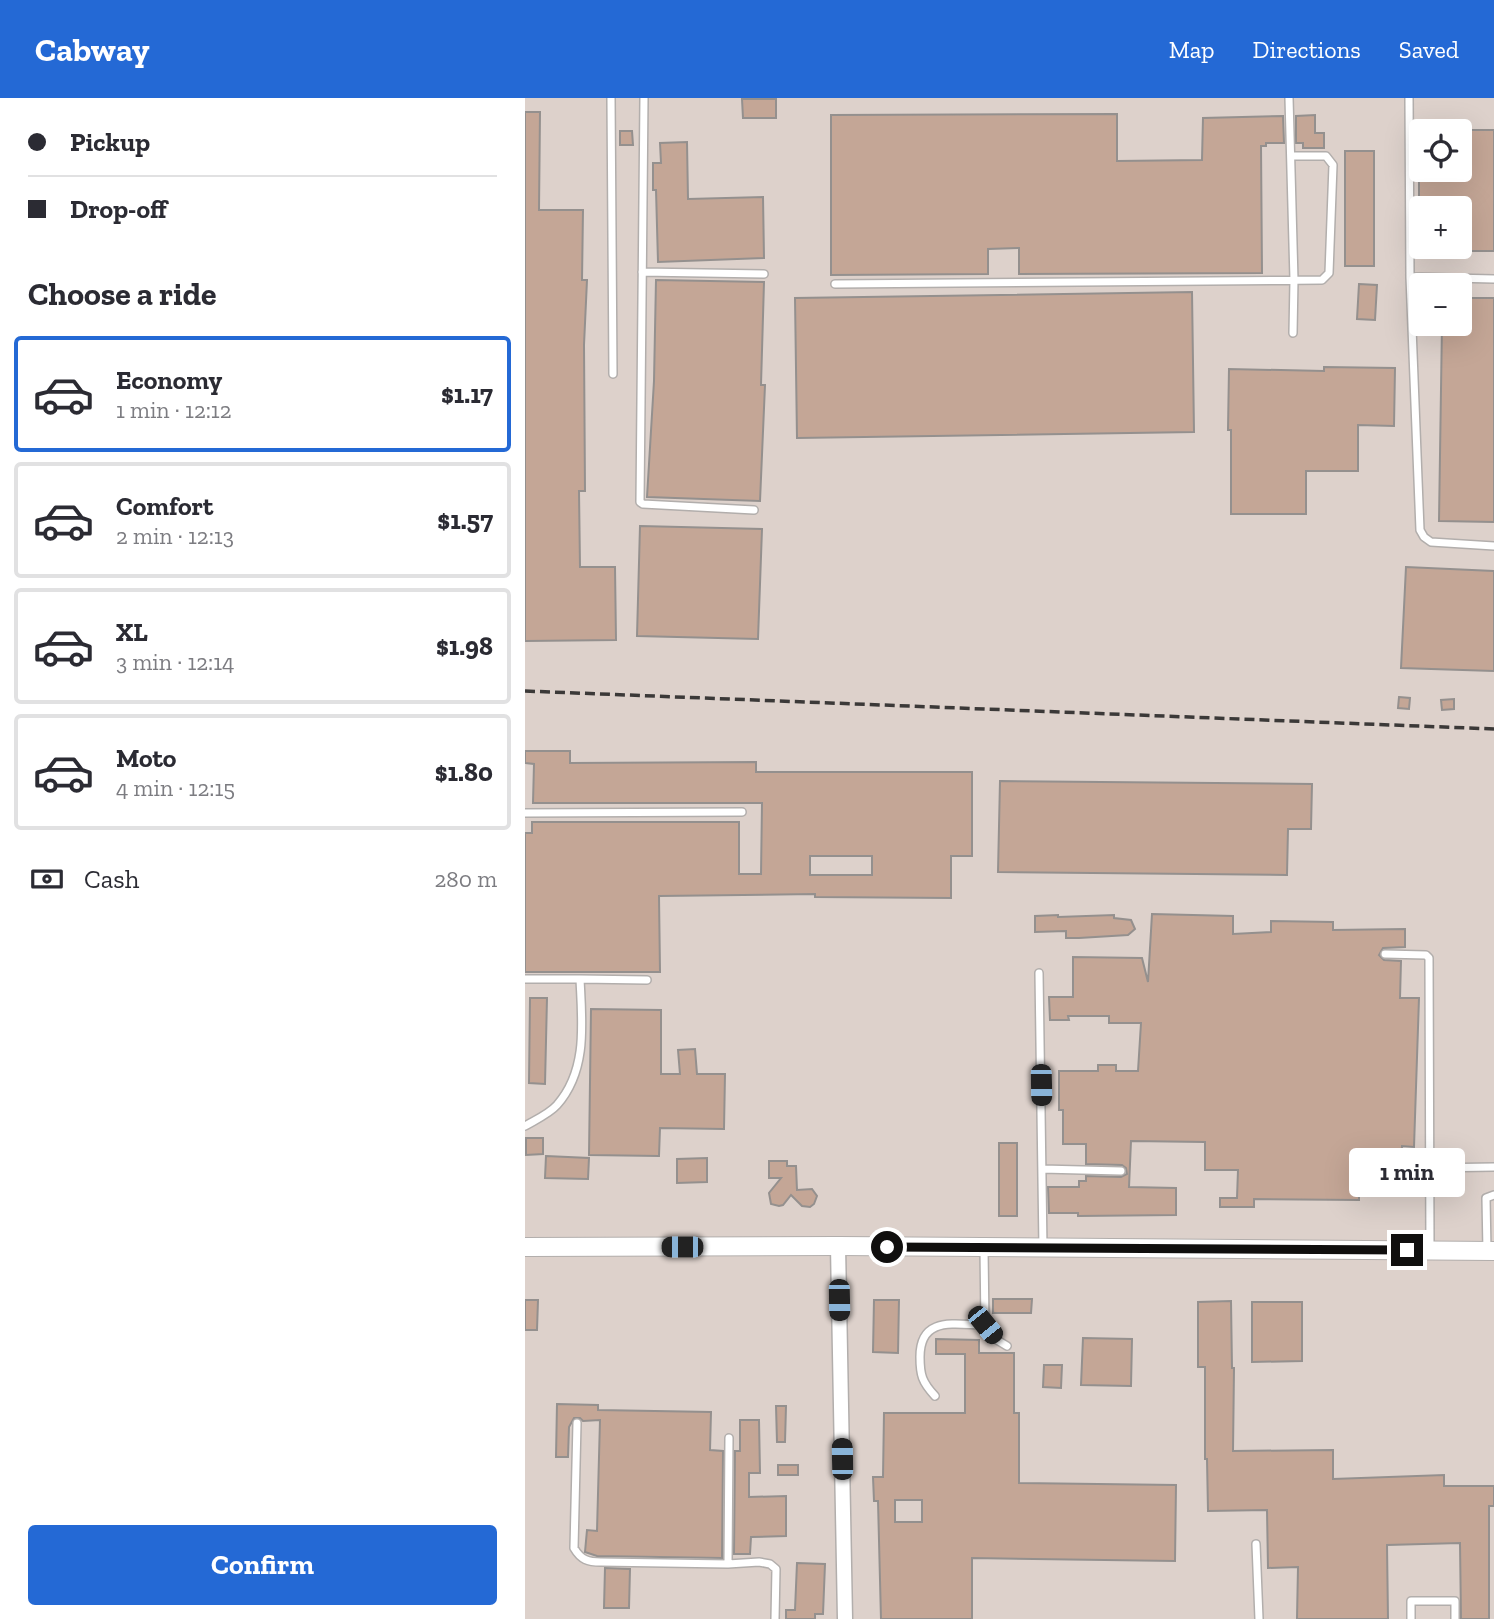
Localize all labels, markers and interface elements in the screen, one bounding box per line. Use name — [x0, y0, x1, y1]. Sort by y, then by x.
text: Cabway — [35, 30, 149, 69]
text: Map — [1169, 35, 1215, 64]
text: Directions — [1253, 35, 1361, 64]
text: Saved — [1399, 35, 1459, 64]
map controls — [1409, 119, 1472, 336]
button: locate — [1409, 119, 1472, 182]
text: Pickup — [70, 126, 150, 158]
text: Drop-off — [70, 193, 167, 225]
button: + — [1409, 196, 1472, 259]
button: − — [1409, 273, 1472, 336]
text: Choose a ride — [28, 275, 216, 313]
icon: car — [32, 363, 95, 426]
text: Economy — [116, 364, 222, 396]
text: $1.17 — [441, 378, 493, 410]
text: 1 min · 12:12 — [116, 396, 232, 424]
icon: car — [32, 489, 95, 552]
text: Comfort — [116, 490, 213, 522]
text: $1.57 — [437, 504, 493, 536]
text: 2 min · 12:13 — [116, 522, 234, 550]
icon: car — [32, 615, 95, 678]
text: XL — [116, 616, 148, 648]
text: $1.98 — [436, 630, 493, 662]
text: 3 min · 12:14 — [116, 648, 235, 676]
icon: car — [32, 741, 95, 804]
text: Moto — [116, 742, 176, 774]
text: $1.80 — [435, 756, 493, 788]
text: 4 min · 12:15 — [116, 774, 235, 802]
icon: cash — [28, 860, 66, 898]
text: Cash — [84, 863, 139, 895]
text: 280 m — [434, 865, 497, 893]
car — [1031, 1064, 1052, 1106]
callout: 1 min — [1349, 1148, 1465, 1198]
text: 1 min — [1380, 1158, 1434, 1186]
route start — [871, 1231, 903, 1263]
route end — [1391, 1234, 1423, 1266]
car — [662, 1237, 704, 1258]
car — [829, 1279, 850, 1321]
car — [964, 1302, 1007, 1348]
car — [832, 1438, 853, 1480]
button: Confirm — [28, 1525, 497, 1605]

